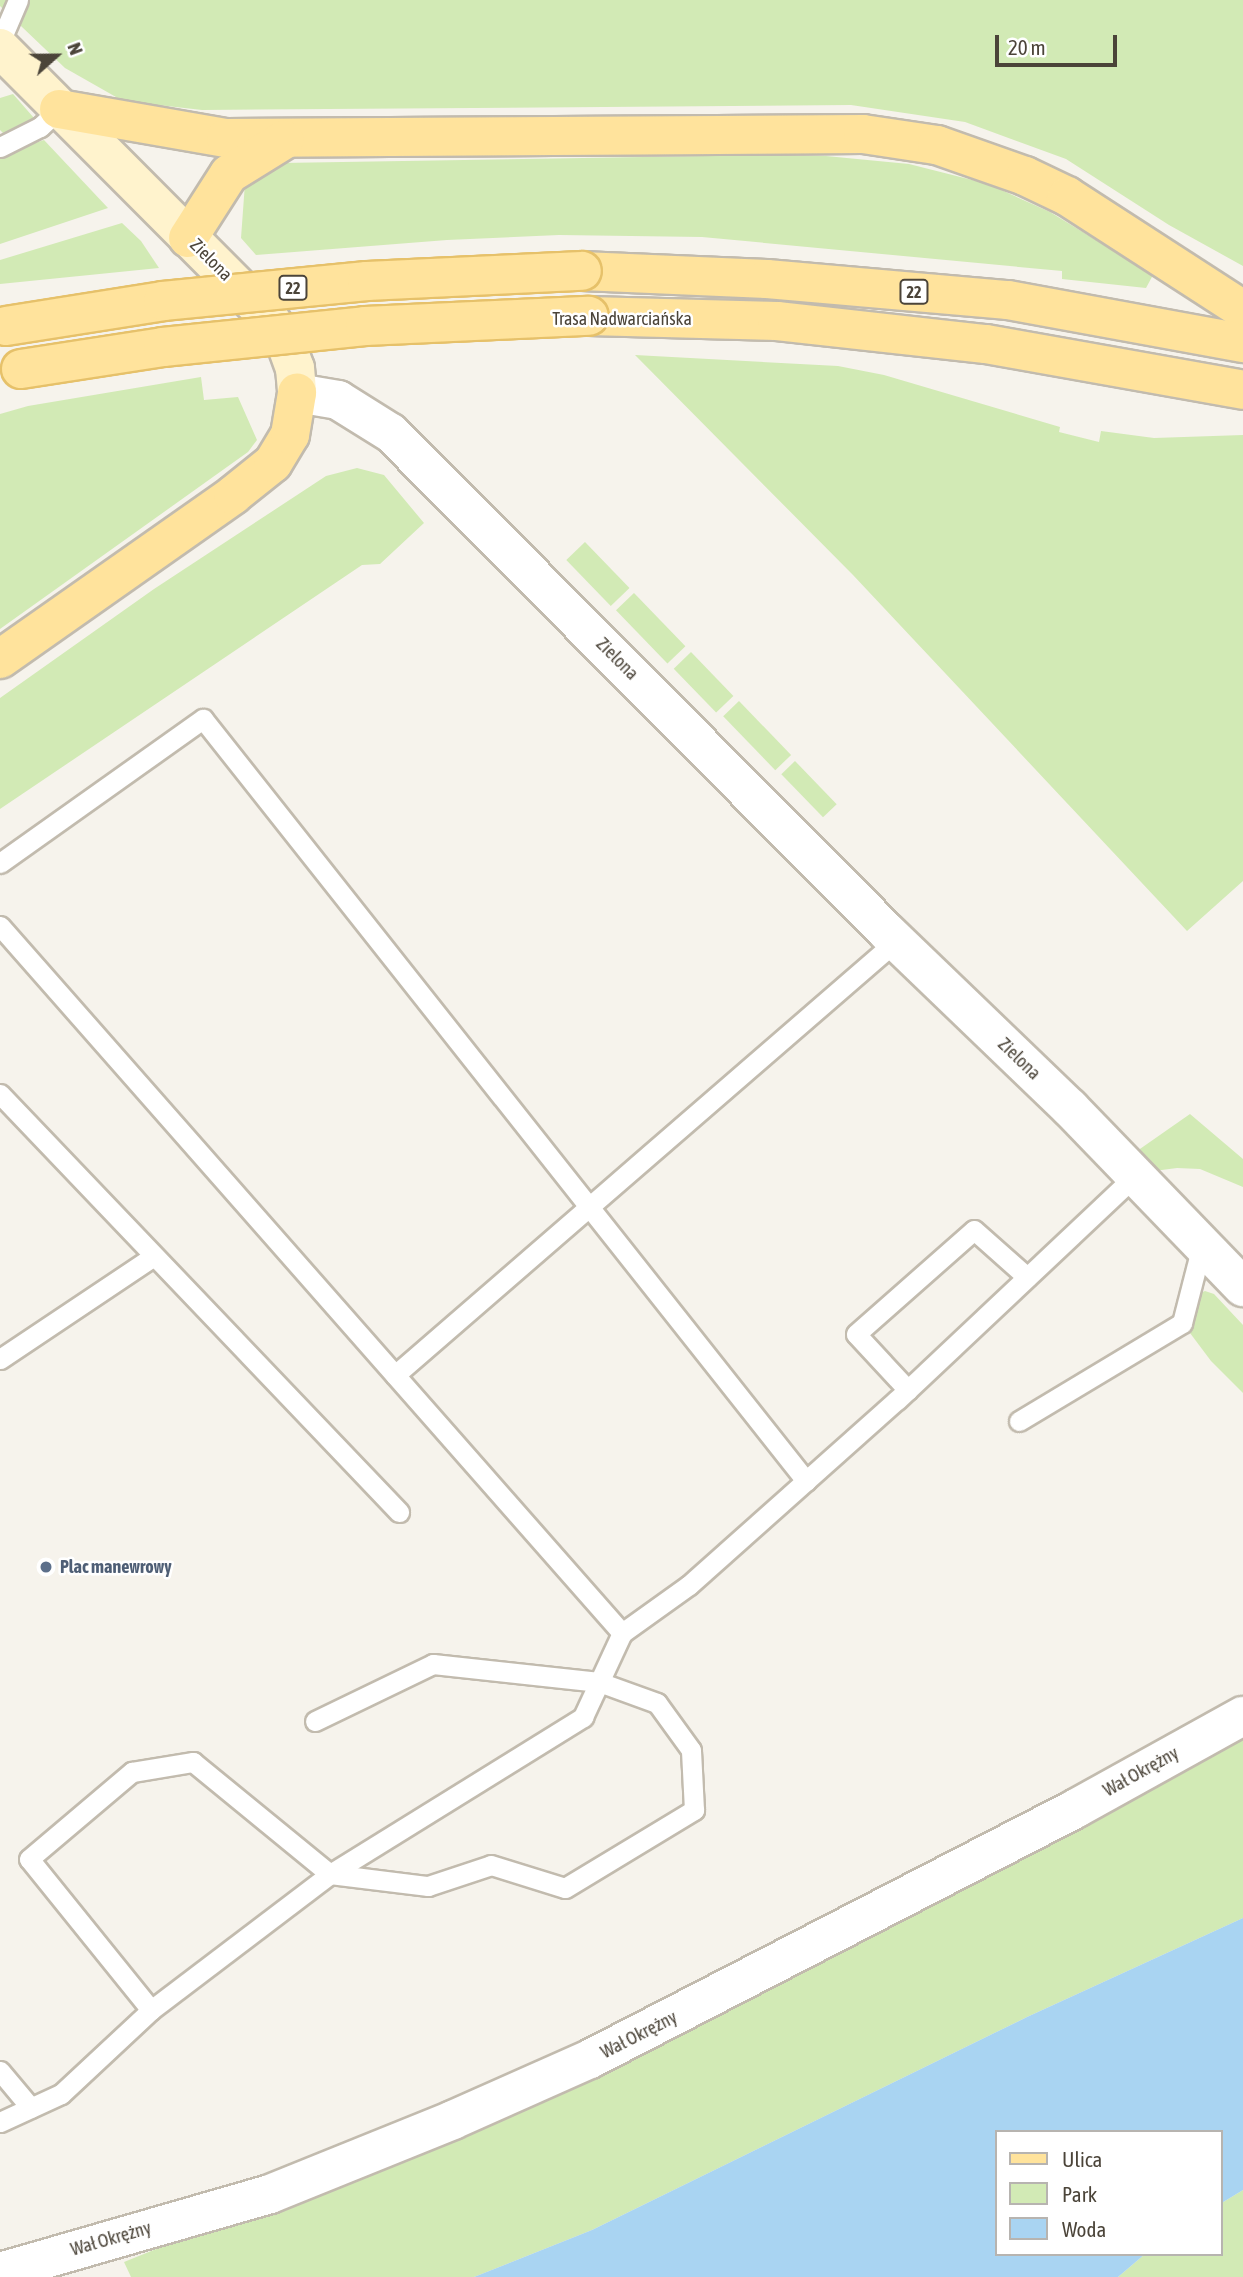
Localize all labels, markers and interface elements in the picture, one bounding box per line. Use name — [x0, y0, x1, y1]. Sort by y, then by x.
north arrow — [21, 21, 91, 91]
scale bar — [998, 21, 1120, 65]
text: 20 m — [1008, 35, 1046, 59]
text: N — [63, 39, 88, 58]
street label: Zielona — [185, 234, 237, 286]
road number: 22 — [277, 276, 309, 300]
road number: 22 — [898, 280, 930, 304]
street label: Trasa Nadwarciańska — [552, 308, 692, 330]
street label: Zielona — [591, 633, 643, 685]
street label: Zielona — [993, 1034, 1045, 1084]
place label: Plac manewrowy — [60, 1556, 172, 1578]
marker: Plac manewrowy — [38, 1559, 54, 1575]
street label: Wał Okrężny — [1100, 1743, 1182, 1801]
street label: Wał Okrężny — [597, 2007, 681, 2063]
legend — [995, 2130, 1222, 2256]
text: Ulica — [1062, 2147, 1102, 2171]
text: Park — [1062, 2182, 1097, 2206]
street label: Wał Okrężny — [68, 2217, 154, 2261]
text: Woda — [1062, 2217, 1106, 2241]

